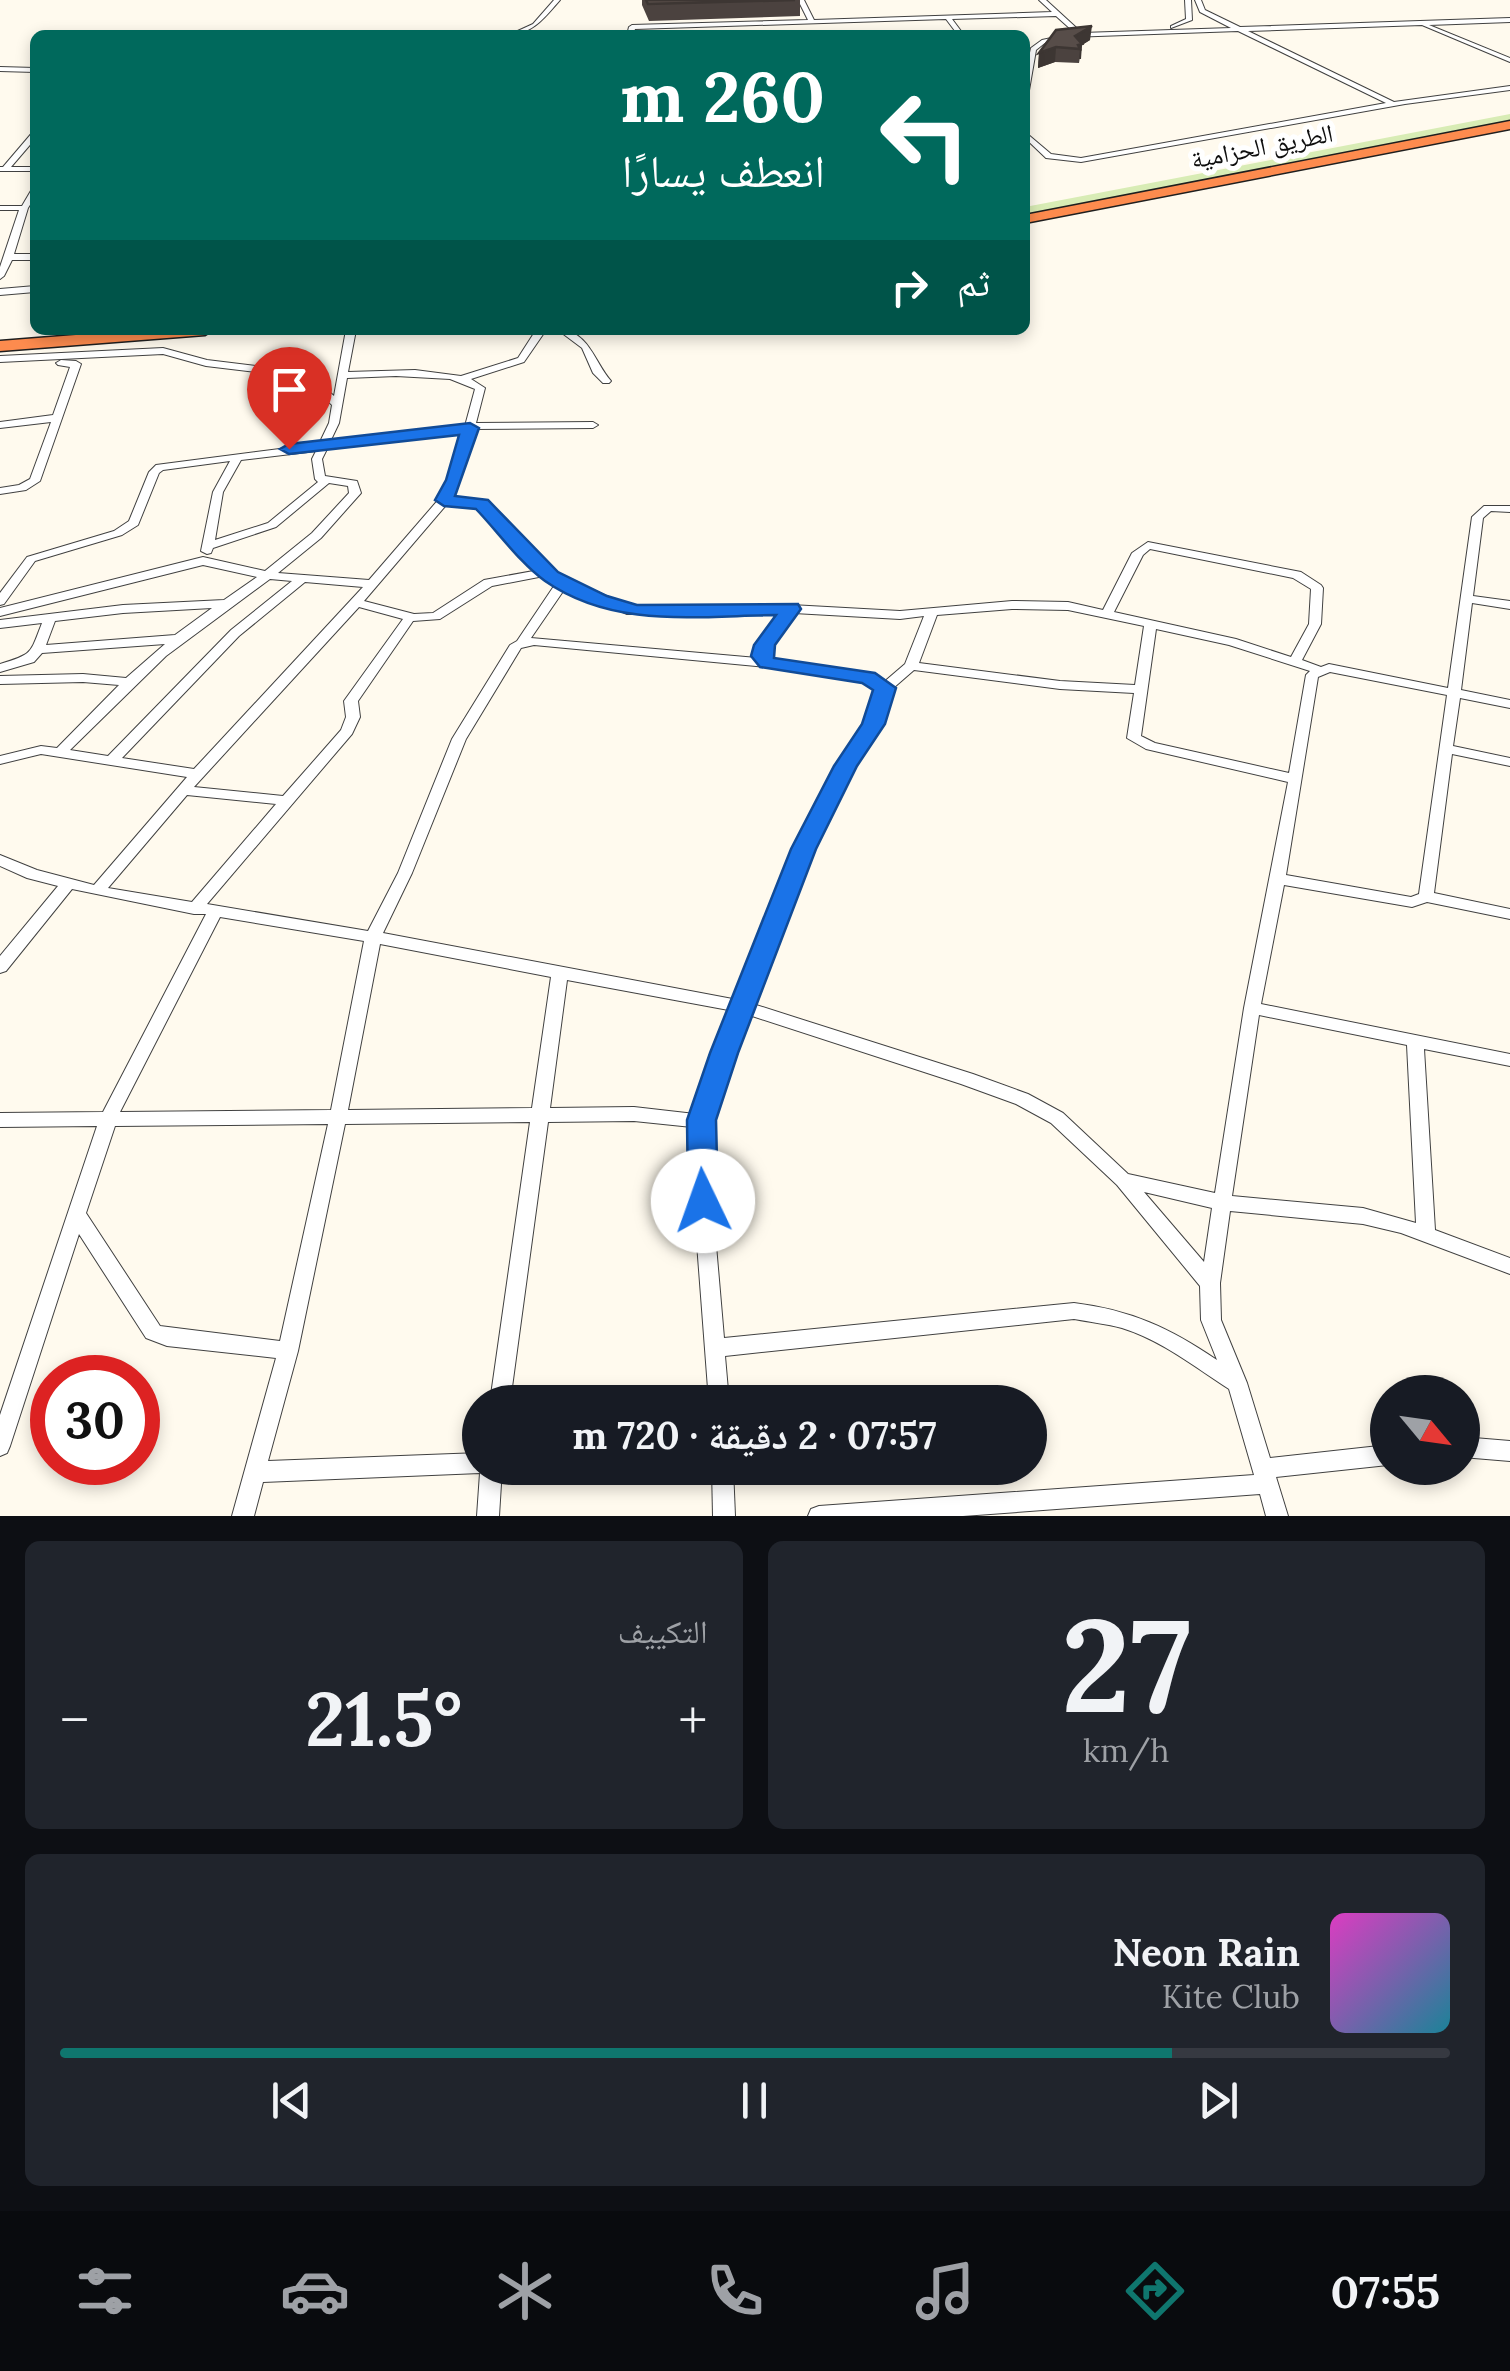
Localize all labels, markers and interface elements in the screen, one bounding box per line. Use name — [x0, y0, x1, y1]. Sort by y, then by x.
text: 260 m — [620, 52, 825, 141]
icon: left — [860, 70, 990, 200]
street label: الطريق الحزامية — [1188, 117, 1336, 175]
text: انعطف يسارًا — [622, 142, 825, 199]
text: ثم — [957, 258, 990, 306]
icon: right — [882, 260, 937, 315]
pin — [247, 347, 332, 450]
icon: arrive — [262, 362, 317, 417]
position arrow — [651, 1149, 755, 1253]
speed limit sign: 30 — [30, 1355, 160, 1485]
north arrow — [1370, 1375, 1480, 1485]
map controls — [1370, 1375, 1480, 1485]
text: 07:57 · 2 دقيقة · 720 m — [572, 1411, 937, 1459]
text: 27 — [1061, 1581, 1191, 1748]
text: التكييف — [618, 1611, 708, 1652]
text: 21.5° — [305, 1671, 462, 1767]
text: − — [60, 1685, 89, 1755]
text: + — [678, 1685, 708, 1755]
text: km/h — [1083, 1730, 1169, 1771]
text: Neon Rain — [1113, 1928, 1300, 1976]
text: Kite Club — [1162, 1976, 1300, 2017]
icon: previous — [264, 2073, 319, 2128]
icon: pause — [727, 2073, 782, 2128]
icon: next — [1191, 2073, 1246, 2128]
icon: filters — [70, 2256, 140, 2326]
icon: car — [280, 2256, 350, 2326]
icon: climate — [490, 2256, 560, 2326]
icon: phone — [700, 2256, 770, 2326]
icon: music — [910, 2256, 980, 2326]
icon: directions — [1120, 2256, 1190, 2326]
text: 07:55 — [1330, 2263, 1440, 2320]

